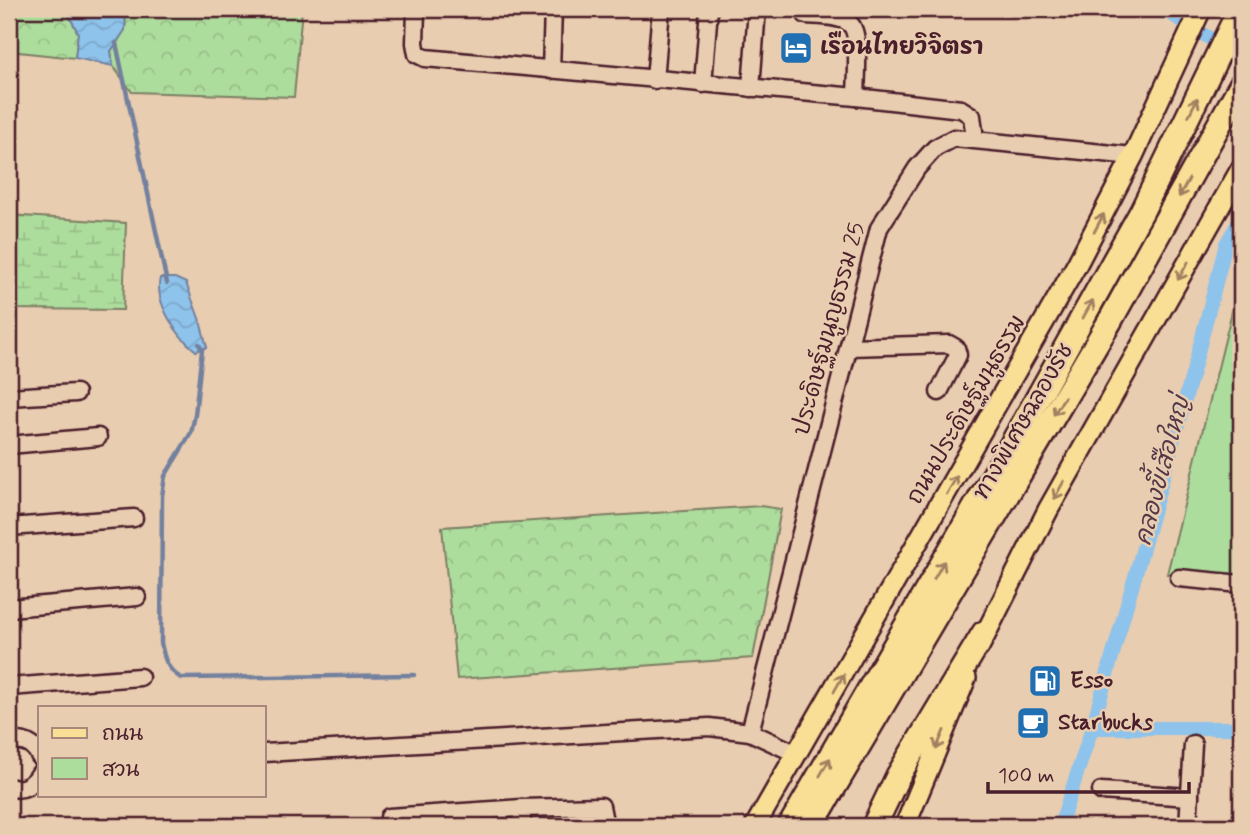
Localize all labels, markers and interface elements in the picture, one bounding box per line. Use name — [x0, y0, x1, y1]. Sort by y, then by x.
hotel icon: เรือนไทยวิจิตรา — [777, 29, 815, 67]
place label: เรือนไทยวิจิตรา — [820, 31, 983, 63]
one-way arrow — [1187, 97, 1201, 118]
one-way arrow — [1177, 177, 1190, 198]
one-way arrow — [1093, 213, 1106, 234]
street label: ประดิษฐ์มนูญธรรม 25 — [784, 218, 874, 439]
one-way arrow — [1175, 260, 1189, 280]
one-way arrow — [1082, 299, 1095, 320]
street label: ถนนประดิษฐ์มนูธรรม — [898, 309, 1034, 510]
street label: ทางพิเศษฉลองรัช — [966, 338, 1081, 506]
water label: คลองขี้เสือใหญ่ — [1121, 387, 1199, 549]
one-way arrow — [1052, 396, 1066, 416]
one-way arrow — [945, 476, 959, 496]
one-way arrow — [1052, 480, 1066, 500]
one-way arrow — [932, 561, 946, 581]
fuel station icon: Esso — [1026, 662, 1064, 700]
place label: Esso — [1070, 666, 1113, 696]
one-way arrow — [832, 673, 846, 693]
cafe icon: Starbucks — [1014, 704, 1052, 742]
legend — [38, 706, 266, 796]
place label: Starbucks — [1058, 708, 1154, 738]
text: ถนน — [102, 720, 143, 748]
one-way arrow — [933, 728, 946, 750]
scale bar — [988, 751, 1189, 795]
text: สวน — [102, 756, 139, 784]
one-way arrow — [818, 758, 832, 778]
text: 100 m — [998, 762, 1054, 790]

